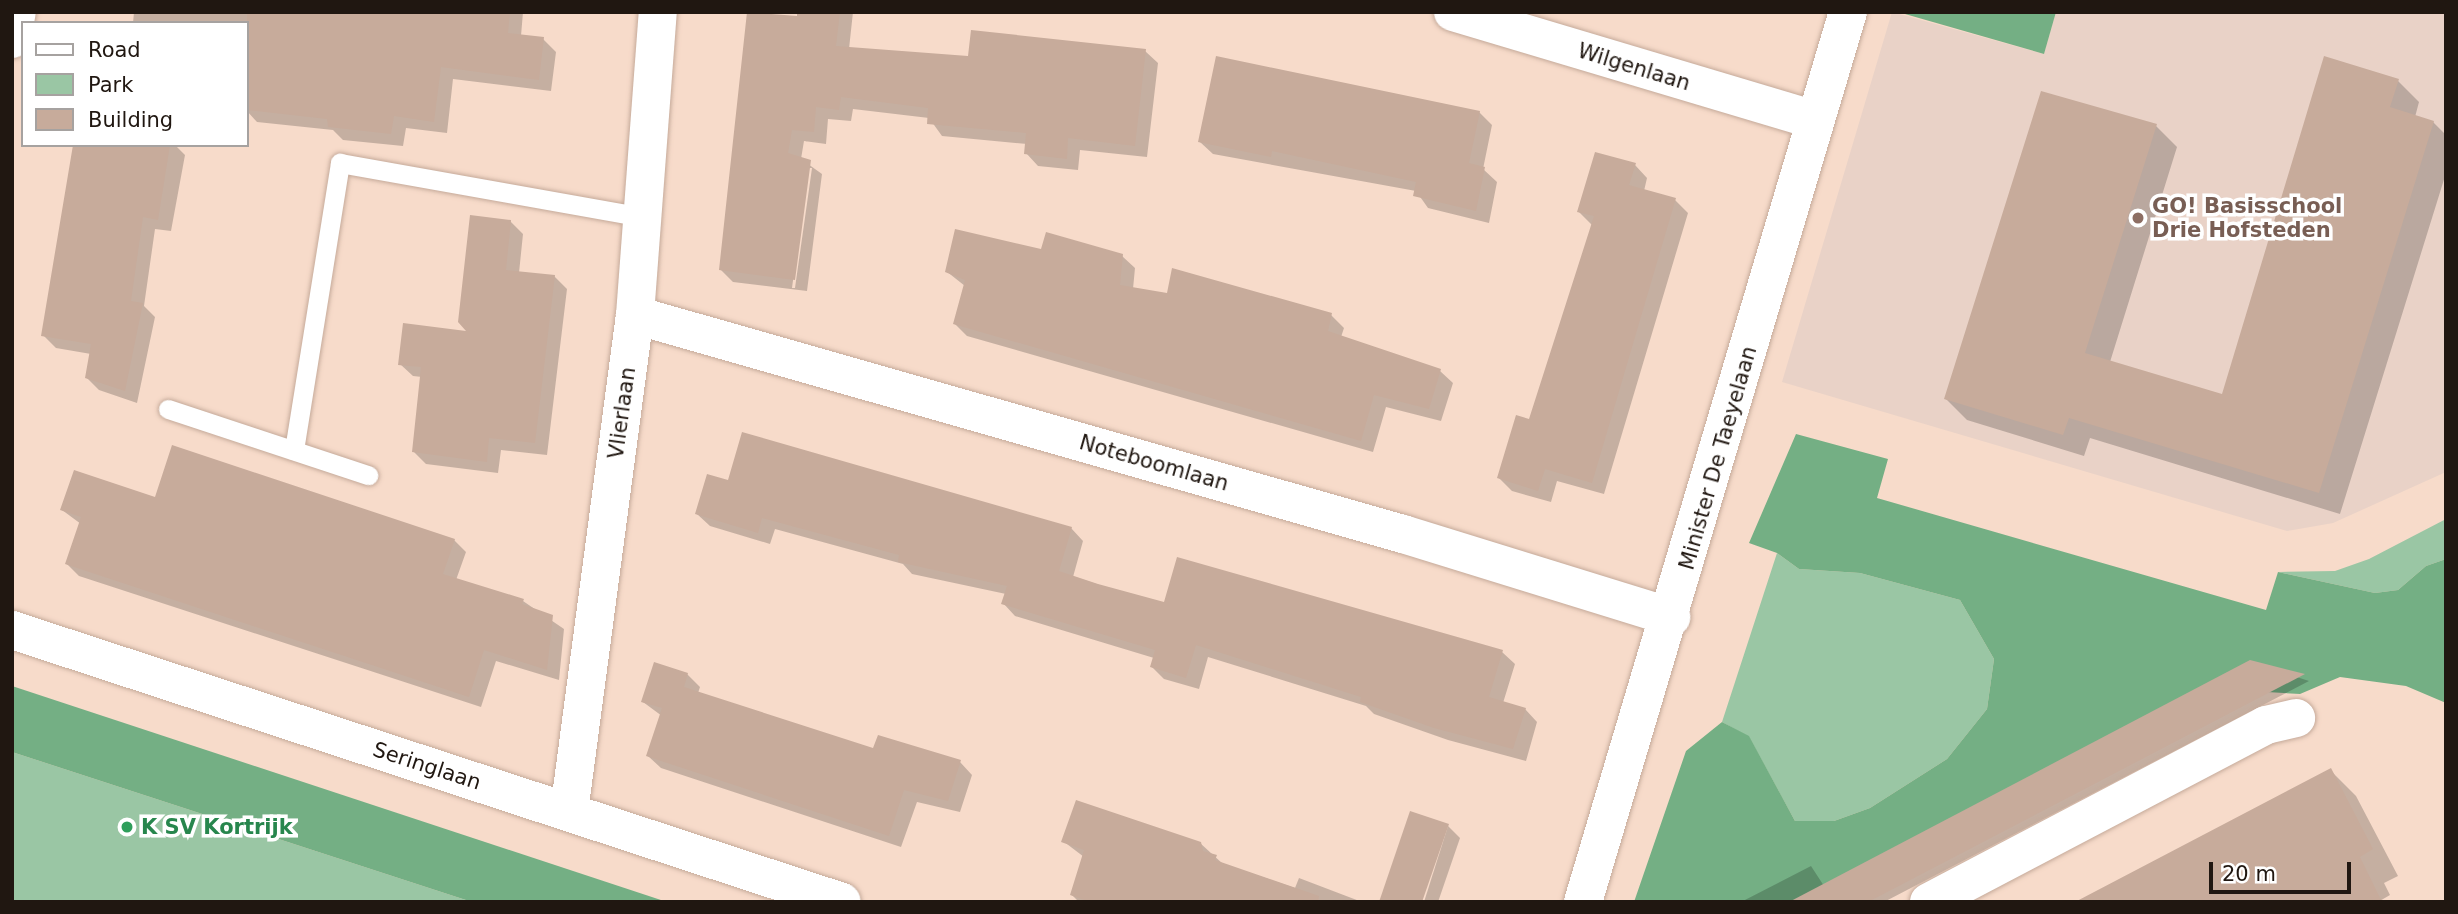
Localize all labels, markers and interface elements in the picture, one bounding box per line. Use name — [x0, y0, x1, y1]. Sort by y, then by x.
legend — [21, 21, 248, 147]
text: Road — [88, 38, 141, 62]
street label: Wilgenlaan — [1575, 38, 1693, 96]
text: Park — [88, 73, 133, 97]
text: Building — [88, 108, 173, 132]
place label: GO! Basisschool Drie Hofsteden — [2152, 193, 2342, 243]
marker: GO! Basisschool Drie Hofsteden — [2130, 210, 2146, 226]
street label: Minister De Taeyelaan — [1674, 343, 1762, 573]
street label: Vlierlaan — [603, 365, 641, 461]
street label: Noteboomlaan — [1076, 430, 1232, 496]
street label: Seringlaan — [370, 737, 484, 795]
place label: K SV Kortrijk — [141, 814, 293, 840]
marker: K SV Kortrijk — [119, 819, 135, 835]
scale bar — [2213, 848, 2355, 892]
text: 20 m — [2222, 862, 2276, 886]

